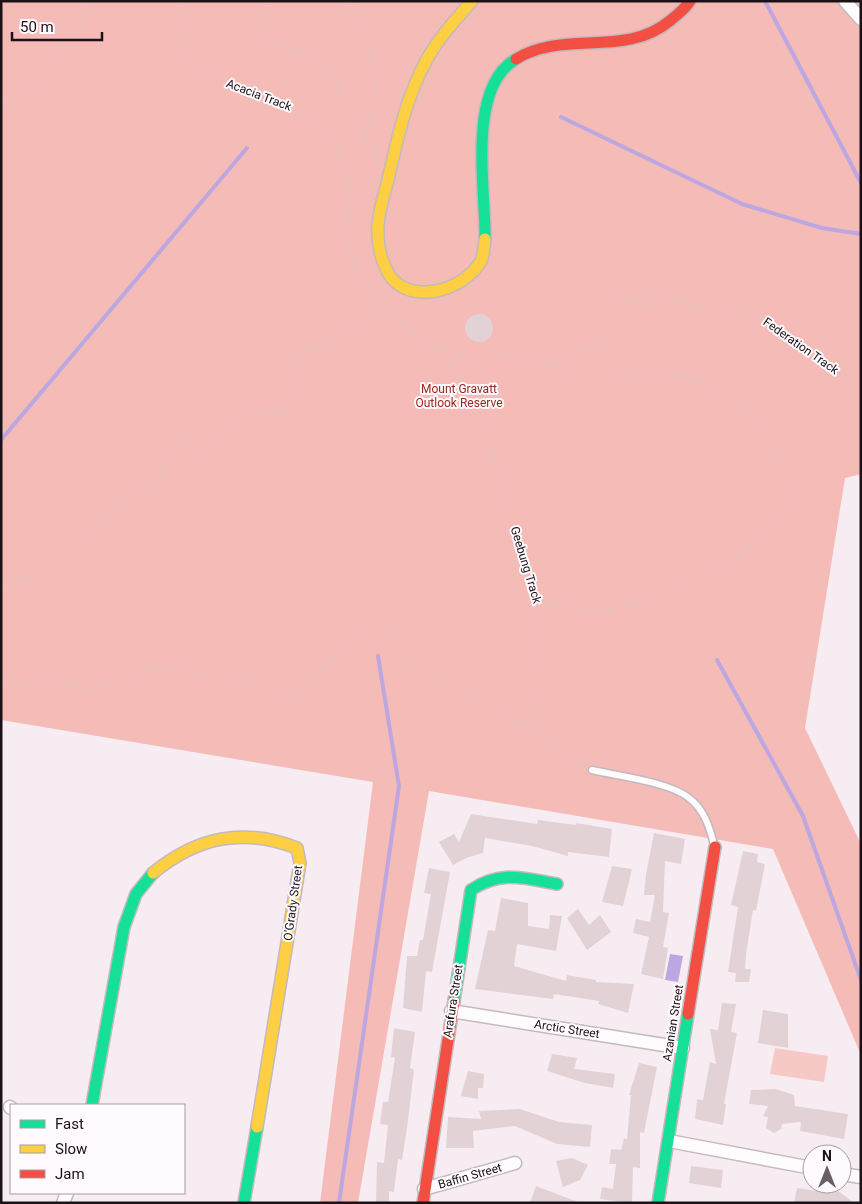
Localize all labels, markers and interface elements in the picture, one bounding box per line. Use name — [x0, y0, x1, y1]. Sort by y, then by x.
scale bar — [12, 10, 102, 42]
text: 50 m — [20, 18, 54, 36]
street label: Acacia Track — [224, 76, 294, 114]
street label: Federation Track — [761, 315, 842, 378]
park label: Mount Gravatt Outlook Reserve — [415, 382, 503, 410]
street label: Geebung Track — [508, 525, 545, 606]
street label: O'Grady Street — [281, 864, 305, 942]
street label: Arafura Street — [440, 963, 466, 1039]
street label: Azanian Street — [660, 983, 686, 1062]
street label: Arctic Street — [533, 1017, 601, 1041]
legend — [10, 1104, 185, 1194]
text: Fast — [55, 1115, 84, 1133]
text: Slow — [55, 1140, 87, 1158]
north arrow — [802, 1144, 852, 1194]
text: N — [822, 1148, 832, 1164]
street label: Baffin Street — [437, 1160, 503, 1192]
text: Jam — [55, 1165, 85, 1183]

